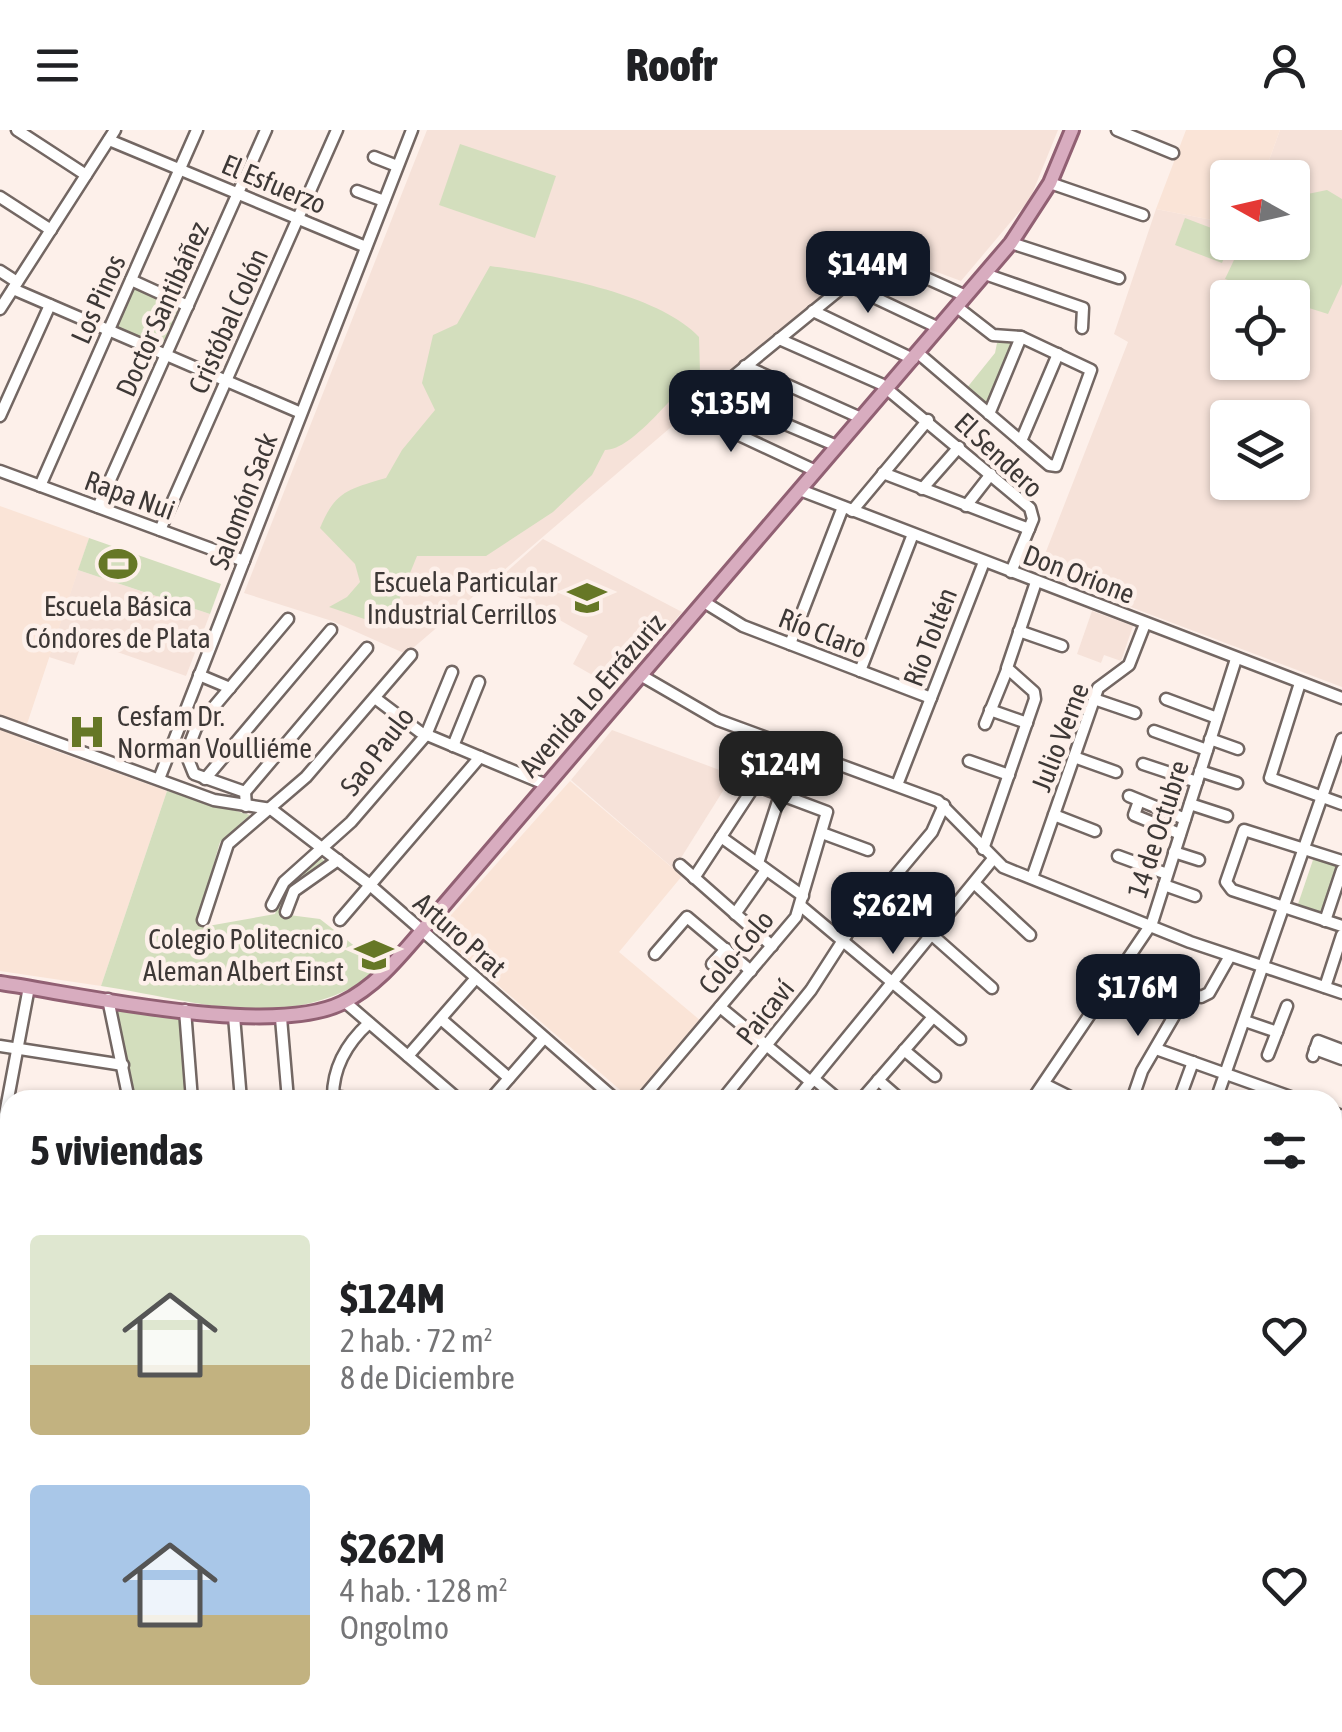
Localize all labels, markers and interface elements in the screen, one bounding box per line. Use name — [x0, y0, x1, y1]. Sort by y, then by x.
icon: menu — [30, 38, 85, 93]
icon: person — [1257, 38, 1312, 93]
text: Roofr — [626, 39, 716, 91]
street label: El Esfuerzo — [217, 148, 331, 220]
north arrow — [1210, 160, 1310, 260]
map controls — [1210, 160, 1310, 500]
street label: Doctor Santibáñez — [109, 217, 215, 401]
pin: $144M — [798, 231, 938, 316]
street label: Cristóbal Colón — [182, 244, 274, 398]
text: $144M — [828, 245, 908, 282]
street label: Los Pinos — [64, 250, 132, 348]
button: locate — [1210, 280, 1310, 380]
pin: $135M — [661, 370, 801, 455]
text: $135M — [691, 384, 771, 421]
button: layers — [1210, 400, 1310, 500]
street label: El Sendero — [948, 406, 1050, 504]
street label: Salomón Sack — [202, 428, 284, 574]
street label: Rapa Nui — [81, 464, 179, 526]
street label: Don Orione — [1019, 538, 1139, 610]
sports icon: Escuela Básica Cóndores de Plata — [97, 543, 139, 585]
place label: Escuela Particular Industrial Cerrillos — [367, 566, 558, 630]
school or university icon: Escuela Particular Industrial Cerrillos — [566, 577, 608, 619]
street label: Río Toltén — [897, 583, 963, 691]
place label: Escuela Básica Cóndores de Plata — [25, 590, 211, 654]
street label: Río Claro — [774, 602, 872, 664]
street label: Avenida Lo Errázuriz — [513, 607, 671, 783]
street label: Julio Verne — [1025, 678, 1095, 796]
place label: Cesfam Dr. Norman Voulliéme — [117, 700, 312, 764]
street label: Sao Paulo — [334, 701, 420, 801]
hospital icon: Cesfam Dr. Norman Voulliéme — [66, 711, 108, 753]
pin: $124M — [711, 731, 851, 816]
text: $124M — [741, 745, 821, 782]
street label: 14 de Octubre — [1121, 756, 1195, 902]
pin: $262M — [823, 872, 963, 957]
street label: Arturo Prat — [408, 886, 512, 984]
text: $262M — [853, 886, 933, 923]
street label: Colo-Colo — [692, 904, 780, 1000]
place label: Colegio Politecnico Aleman Albert Einst — [143, 923, 344, 987]
school or university icon: Colegio Politecnico Aleman Albert Einst — [353, 934, 395, 976]
pin: $176M — [1068, 954, 1208, 1039]
text: $176M — [1098, 968, 1178, 1005]
street label: Paicaví — [730, 973, 800, 1051]
icon: filters — [1257, 1123, 1312, 1178]
text: 5 viviendas — [30, 1126, 203, 1174]
text: $124M — [340, 1274, 445, 1322]
icon: home — [110, 1275, 230, 1395]
icon: heart — [1257, 1308, 1312, 1363]
text: 2 hab. · 72 m² — [340, 1322, 493, 1359]
text: 8 de Diciembre — [340, 1359, 515, 1396]
text: $262M — [340, 1524, 445, 1572]
icon: home — [110, 1525, 230, 1645]
icon: heart — [1257, 1558, 1312, 1613]
text: 4 hab. · 128 m² — [340, 1572, 508, 1609]
text: Ongolmo — [340, 1609, 449, 1646]

